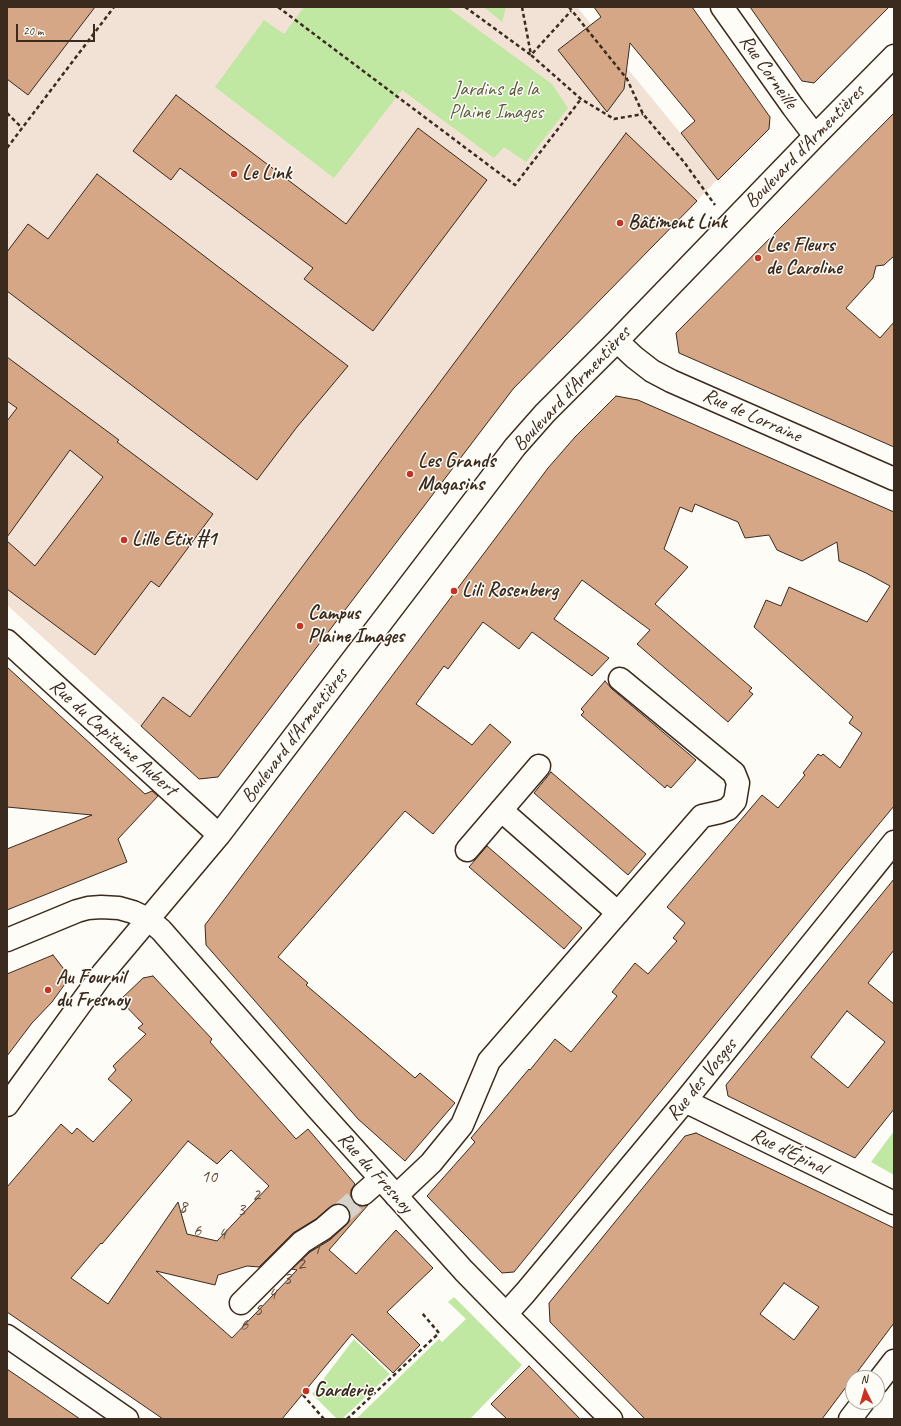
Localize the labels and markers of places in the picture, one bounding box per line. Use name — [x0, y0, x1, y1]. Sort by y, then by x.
place label: Le Link — [242, 162, 291, 186]
marker: Le Link — [229, 169, 239, 179]
place label: Bâtiment Link — [628, 211, 727, 235]
marker: Bâtiment Link — [615, 218, 625, 228]
place label: Les Fleurs de Caroline — [766, 234, 842, 281]
marker: Les Fleurs de Caroline — [753, 253, 763, 263]
place label: Les Grands Magasins — [418, 450, 495, 497]
marker: Les Grands Magasins — [405, 469, 415, 479]
place label: Lille Etix #1 — [132, 528, 216, 552]
marker: Lille Etix #1 — [119, 535, 129, 545]
place label: Lili Rosenberg — [462, 579, 558, 603]
marker: Lili Rosenberg — [449, 586, 459, 596]
place label: Campus Plaine Images — [308, 602, 404, 649]
marker: Campus Plaine Images — [295, 621, 305, 631]
place label: Au Fournil du Fresnoy — [56, 966, 129, 1013]
marker: Au Fournil du Fresnoy — [43, 985, 53, 995]
place label: Garderie — [314, 1379, 373, 1403]
marker: Garderie — [301, 1386, 311, 1396]

